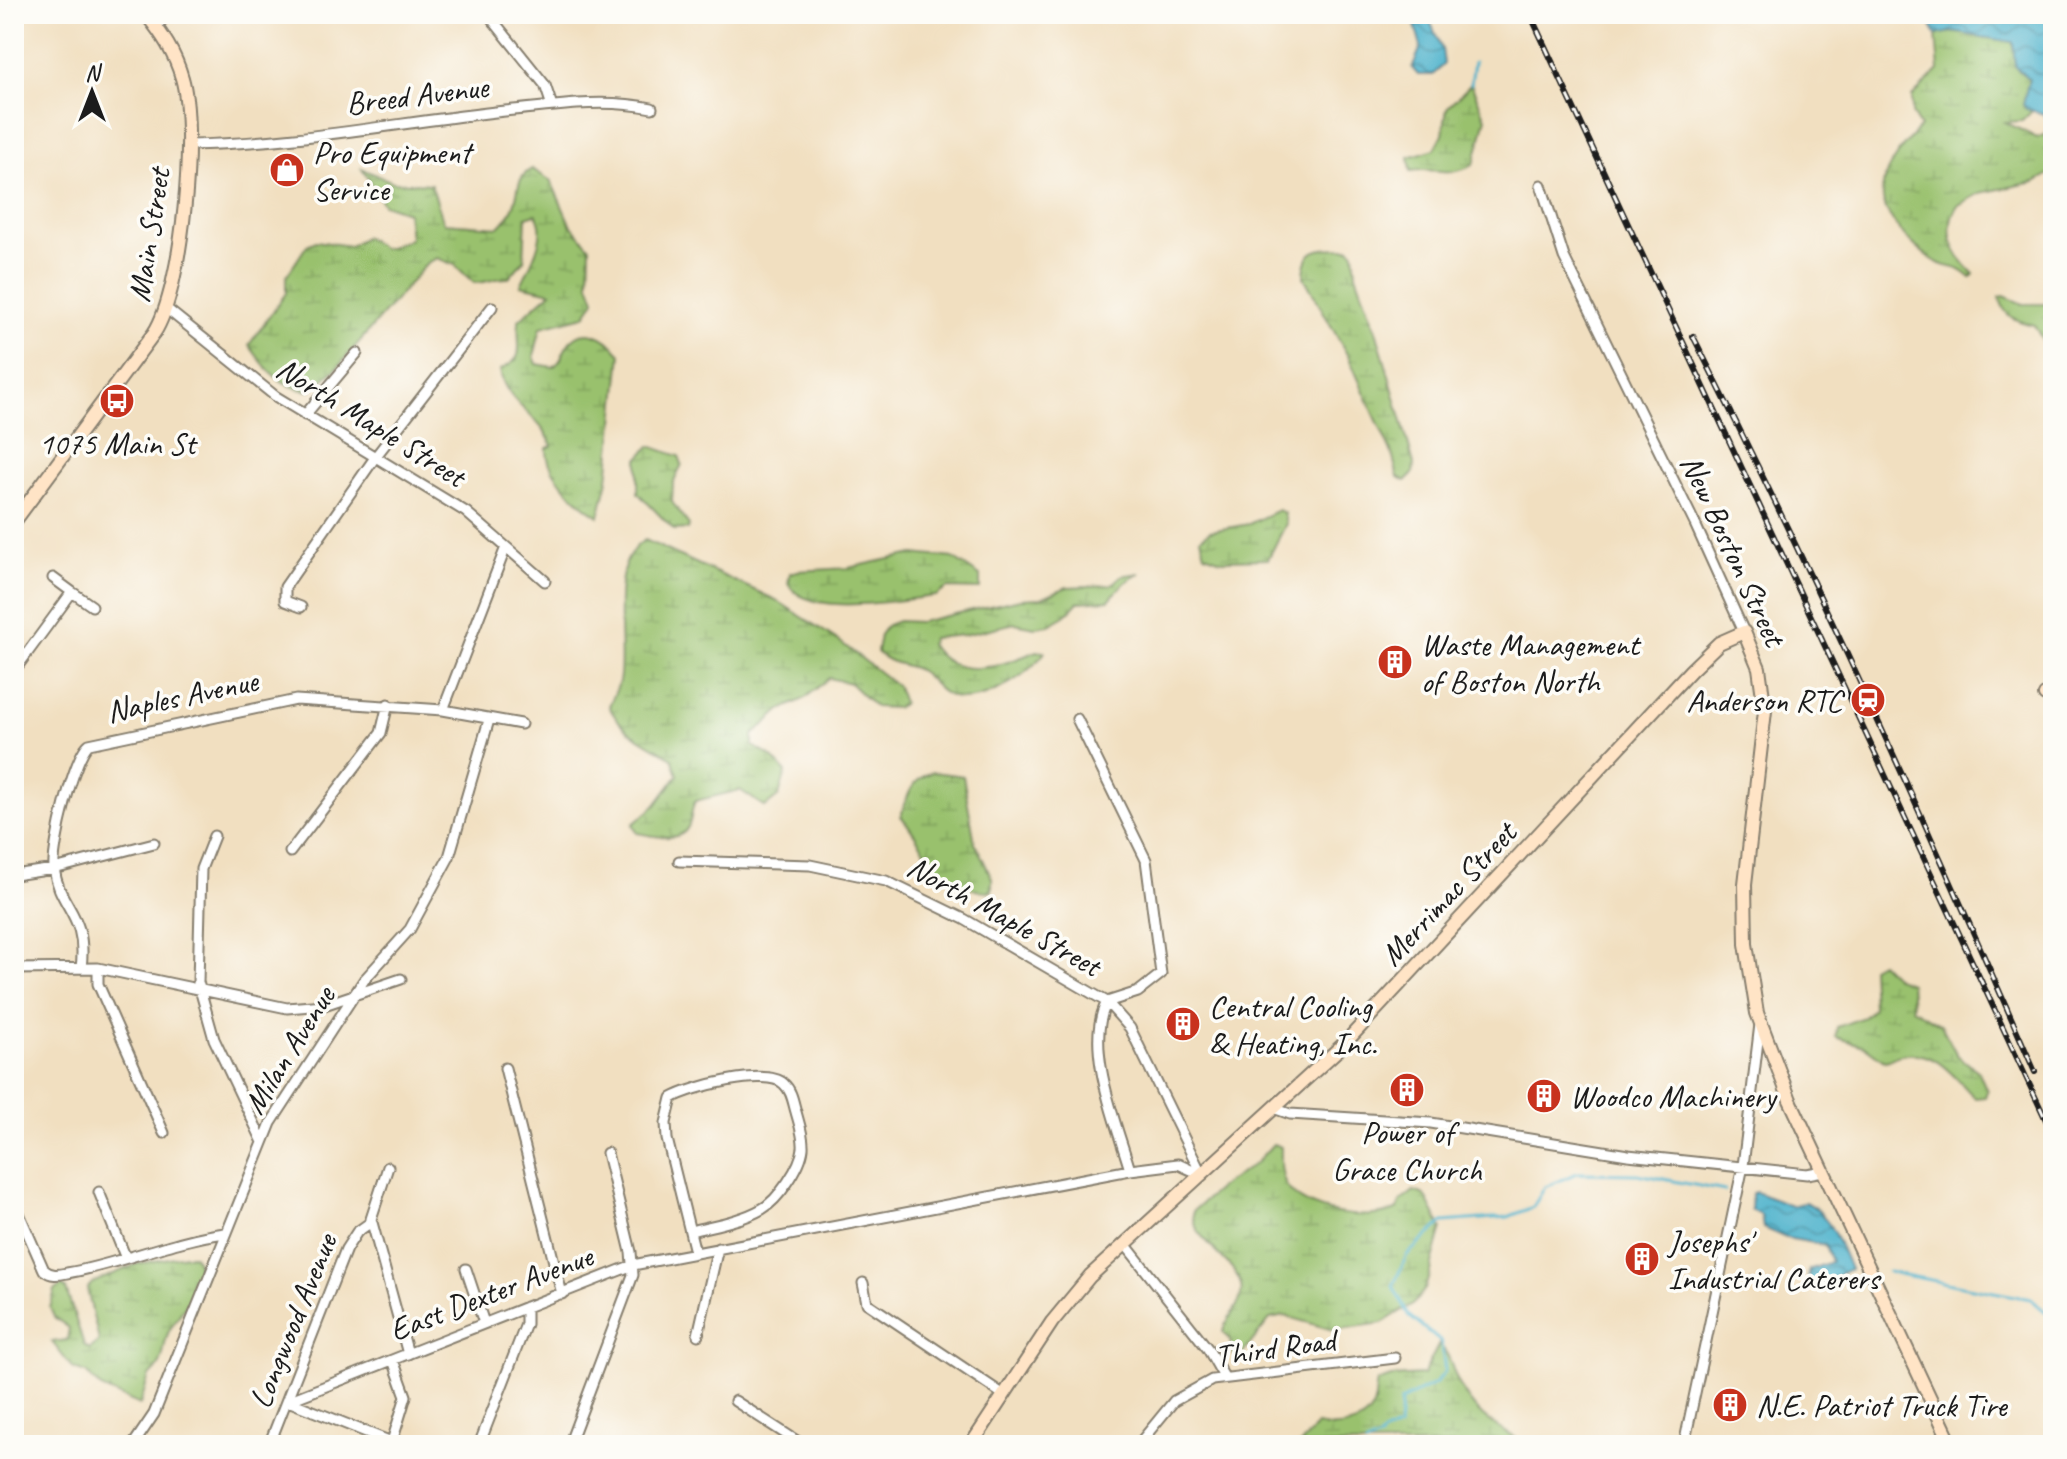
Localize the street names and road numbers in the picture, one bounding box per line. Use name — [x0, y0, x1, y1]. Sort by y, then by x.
street label: Breed Avenue — [344, 66, 493, 124]
street label: Main Street — [118, 162, 180, 304]
street label: North Maple Street — [269, 348, 476, 498]
street label: New Boston Street — [1671, 448, 1797, 655]
street label: Naples Avenue — [103, 659, 264, 732]
street label: Merrimac Street — [1371, 811, 1527, 974]
street label: North Maple Street — [900, 846, 1111, 988]
street label: Milan Avenue — [234, 976, 346, 1122]
street label: Longwood Avenue — [240, 1226, 347, 1414]
street label: East Dexter Avenue — [384, 1235, 601, 1350]
street label: Third Road — [1212, 1319, 1342, 1377]

